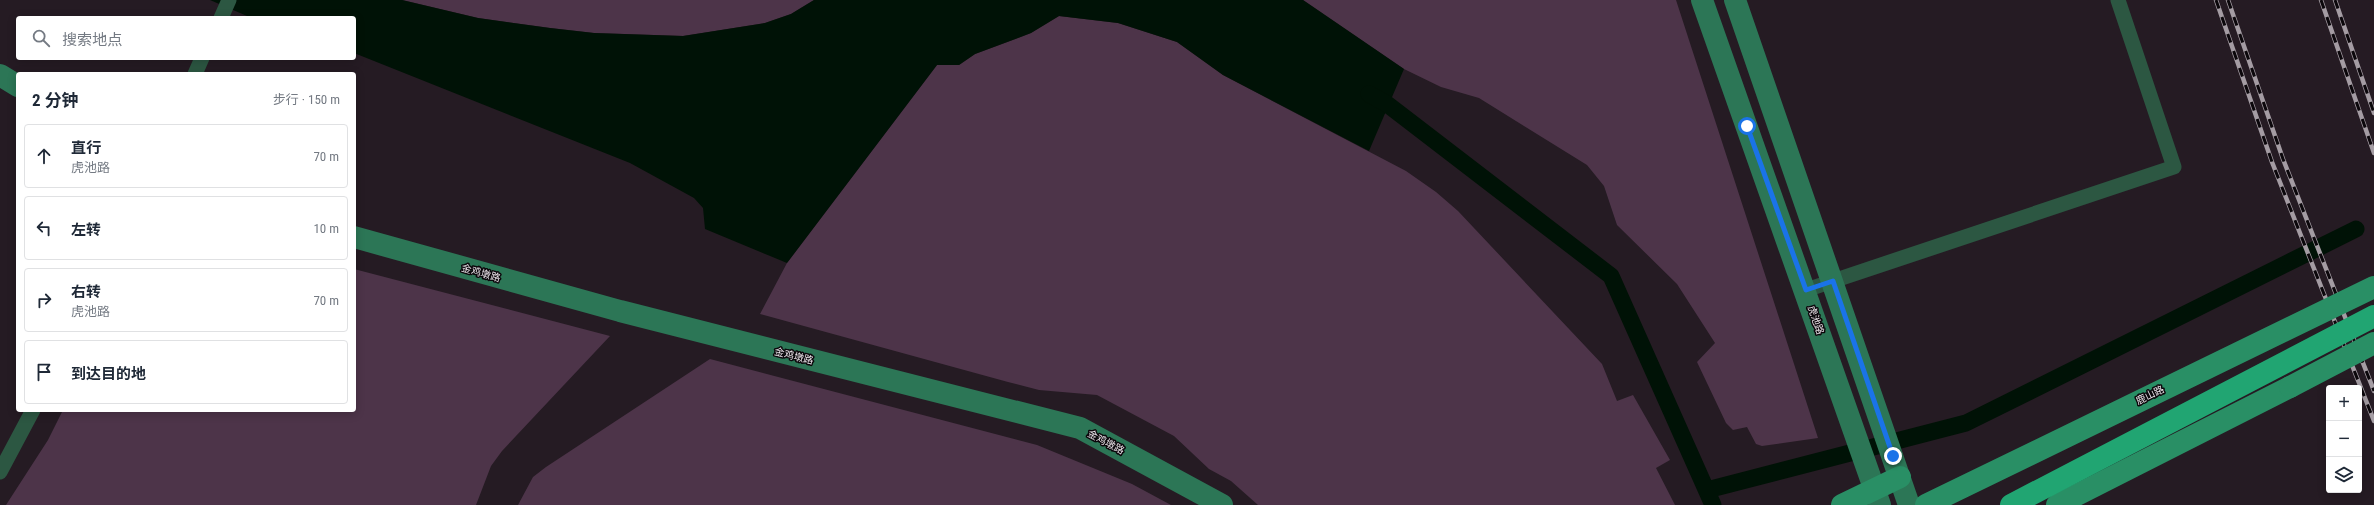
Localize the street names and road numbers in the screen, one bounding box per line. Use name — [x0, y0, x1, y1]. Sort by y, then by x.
street label: 金鸡墩路 — [460, 262, 502, 284]
street label: 虎池路 — [1806, 304, 1826, 336]
street label: 金鸡墩路 — [773, 346, 815, 366]
street label: 鹿山路 — [2134, 383, 2166, 407]
street label: 金鸡墩路 — [1086, 428, 1126, 456]

